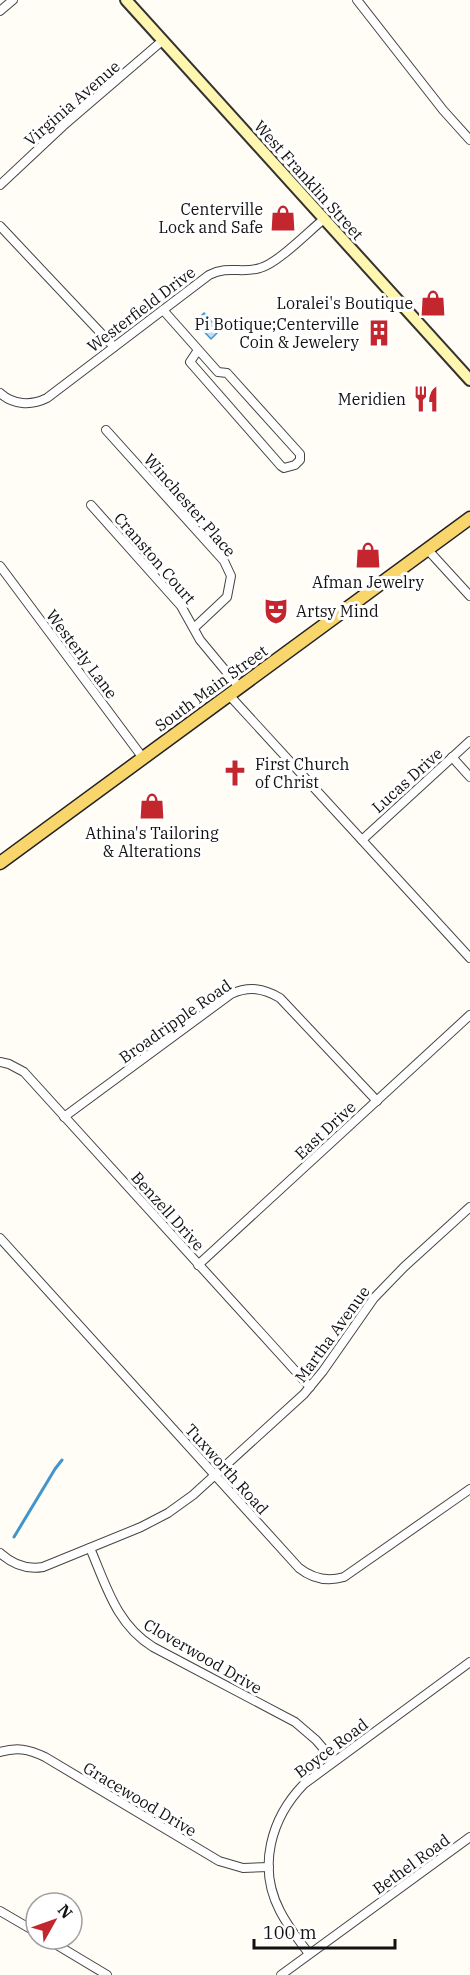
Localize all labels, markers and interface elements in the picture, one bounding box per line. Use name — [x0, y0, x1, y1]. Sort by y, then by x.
street label: Virginia Avenue — [20, 56, 124, 150]
street label: West Franklin Street — [250, 116, 368, 244]
place label: Centerville Lock and Safe — [159, 199, 263, 237]
shop icon: Centerville Lock and Safe — [268, 203, 298, 233]
street label: Westerfield Drive — [83, 262, 199, 356]
shop icon: Loralei's Boutique — [418, 288, 448, 318]
place label: Loralei's Boutique — [276, 293, 413, 313]
place label: Pi Botique;Centerville Coin & Jewelery — [195, 314, 359, 352]
building icon: Pi Botique;Centerville Coin & Jewelery — [364, 318, 394, 348]
restaurant icon: Meridien — [411, 384, 441, 414]
place label: Meridien — [338, 389, 406, 409]
street label: Winchester Place — [140, 449, 240, 561]
street label: Cranston Court — [110, 508, 200, 608]
shop icon: Afman Jewelry — [353, 540, 383, 570]
place label: Afman Jewelry — [312, 572, 424, 592]
theatre icon: Artsy Mind — [261, 596, 291, 626]
place label: Artsy Mind — [296, 601, 379, 621]
street label: Westerly Lane — [42, 605, 122, 703]
street label: South Main Street — [151, 640, 271, 736]
street label: Lucas Drive — [368, 743, 446, 817]
place label: First Church of Christ — [255, 754, 349, 792]
church icon: First Church of Christ — [220, 758, 250, 788]
shop icon: Athina's Tailoring & Alterations — [137, 791, 167, 821]
place label: Athina's Tailoring & Alterations — [85, 823, 219, 861]
street label: Broadripple Road — [115, 975, 235, 1067]
street label: East Drive — [290, 1097, 360, 1163]
street label: Benzell Drive — [127, 1167, 209, 1255]
street label: Martha Avenue — [290, 1282, 374, 1386]
street label: Tuxworth Road — [181, 1420, 273, 1519]
street label: Cloverwood Drive — [140, 1614, 266, 1698]
street label: Boyce Road — [290, 1714, 372, 1782]
street label: Gracewood Drive — [80, 1757, 200, 1841]
street label: Bethel Road — [369, 1829, 454, 1899]
north arrow — [24, 1891, 84, 1951]
text: N — [54, 1900, 77, 1923]
scale bar — [254, 1912, 395, 1950]
text: 100 m — [263, 1921, 317, 1944]

